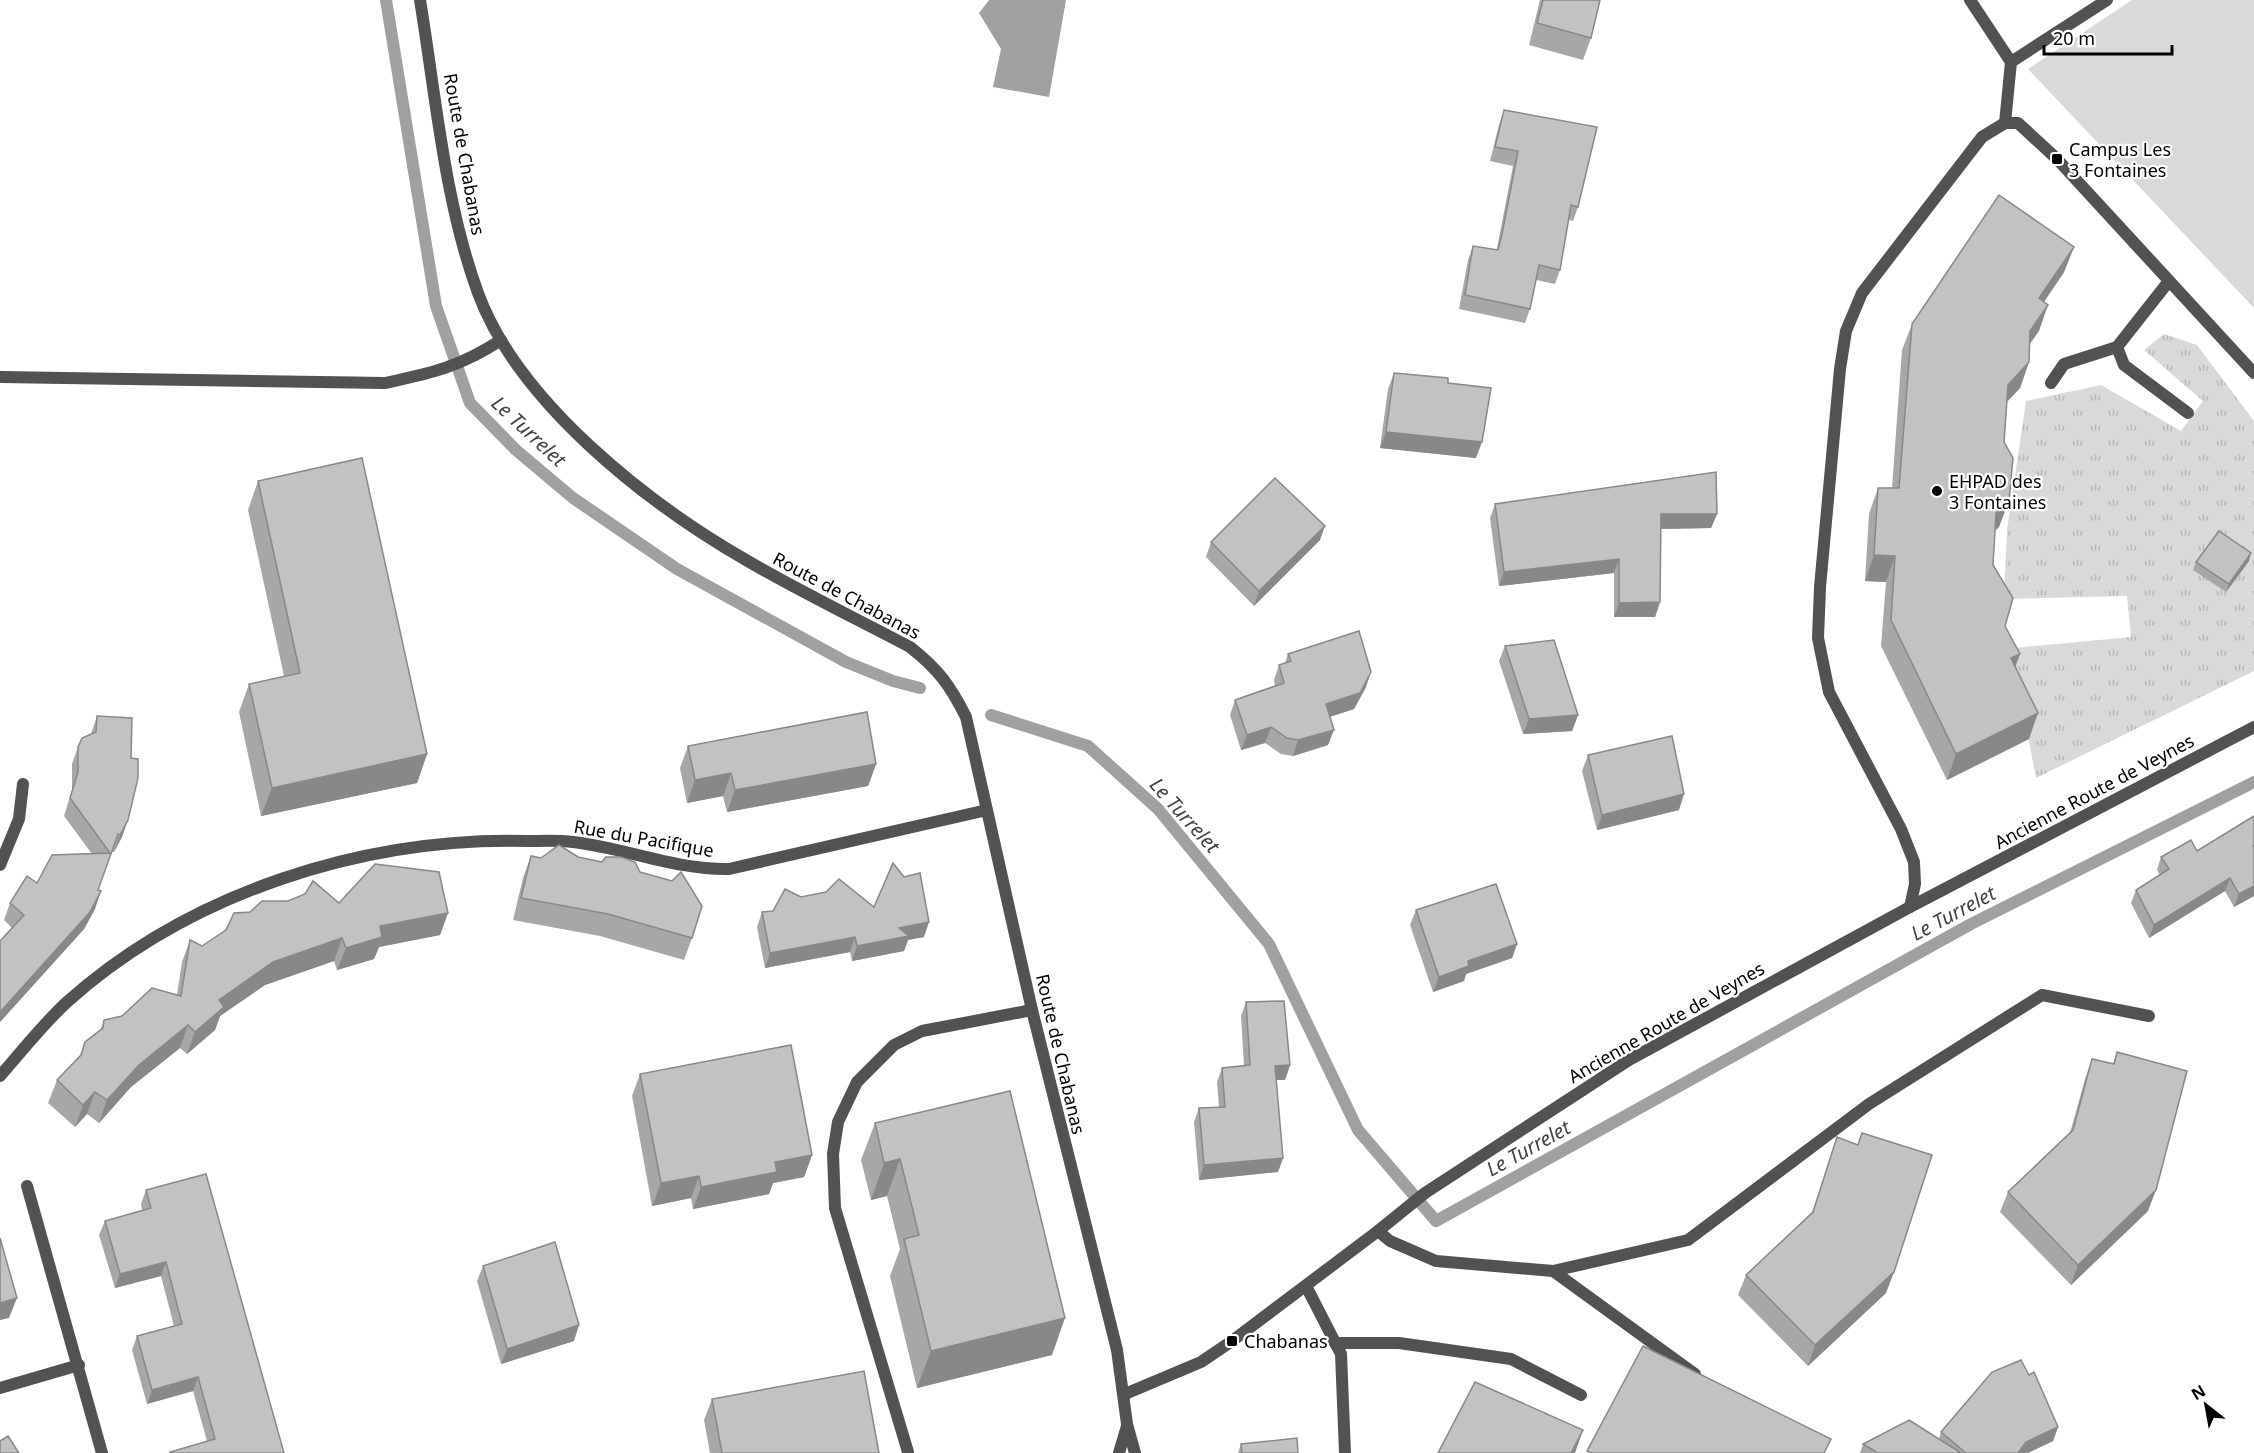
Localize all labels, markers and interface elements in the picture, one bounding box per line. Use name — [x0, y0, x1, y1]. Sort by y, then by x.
scale bar — [2044, 18, 2172, 56]
text: 20 m — [2053, 26, 2095, 50]
street label: Route de Chabanas — [439, 71, 491, 237]
place label: Campus Les 3 Fontaines — [2069, 137, 2171, 182]
marker: Campus Les 3 Fontaines — [2050, 152, 2064, 166]
water label: Le Turrelet — [486, 390, 573, 473]
place label: EHPAD des 3 Fontaines — [1949, 469, 2046, 514]
marker: EHPAD des 3 Fontaines — [1930, 484, 1944, 498]
street label: Route de Chabanas — [769, 546, 925, 644]
street label: Ancienne Route de Veynes — [1990, 728, 2198, 854]
water label: Le Turrelet — [1144, 772, 1227, 859]
street label: Rue du Pacifique — [572, 814, 716, 862]
water label: Le Turrelet — [1906, 879, 2001, 947]
street label: Ancienne Route de Veynes — [1563, 956, 1769, 1088]
street label: Route de Chabanas — [1031, 971, 1091, 1137]
water label: Le Turrelet — [1481, 1113, 1576, 1182]
place label: Chabanas — [1244, 1329, 1328, 1353]
marker: Chabanas — [1225, 1334, 1239, 1348]
north arrow — [2176, 1375, 2236, 1435]
text: N — [2187, 1379, 2210, 1405]

